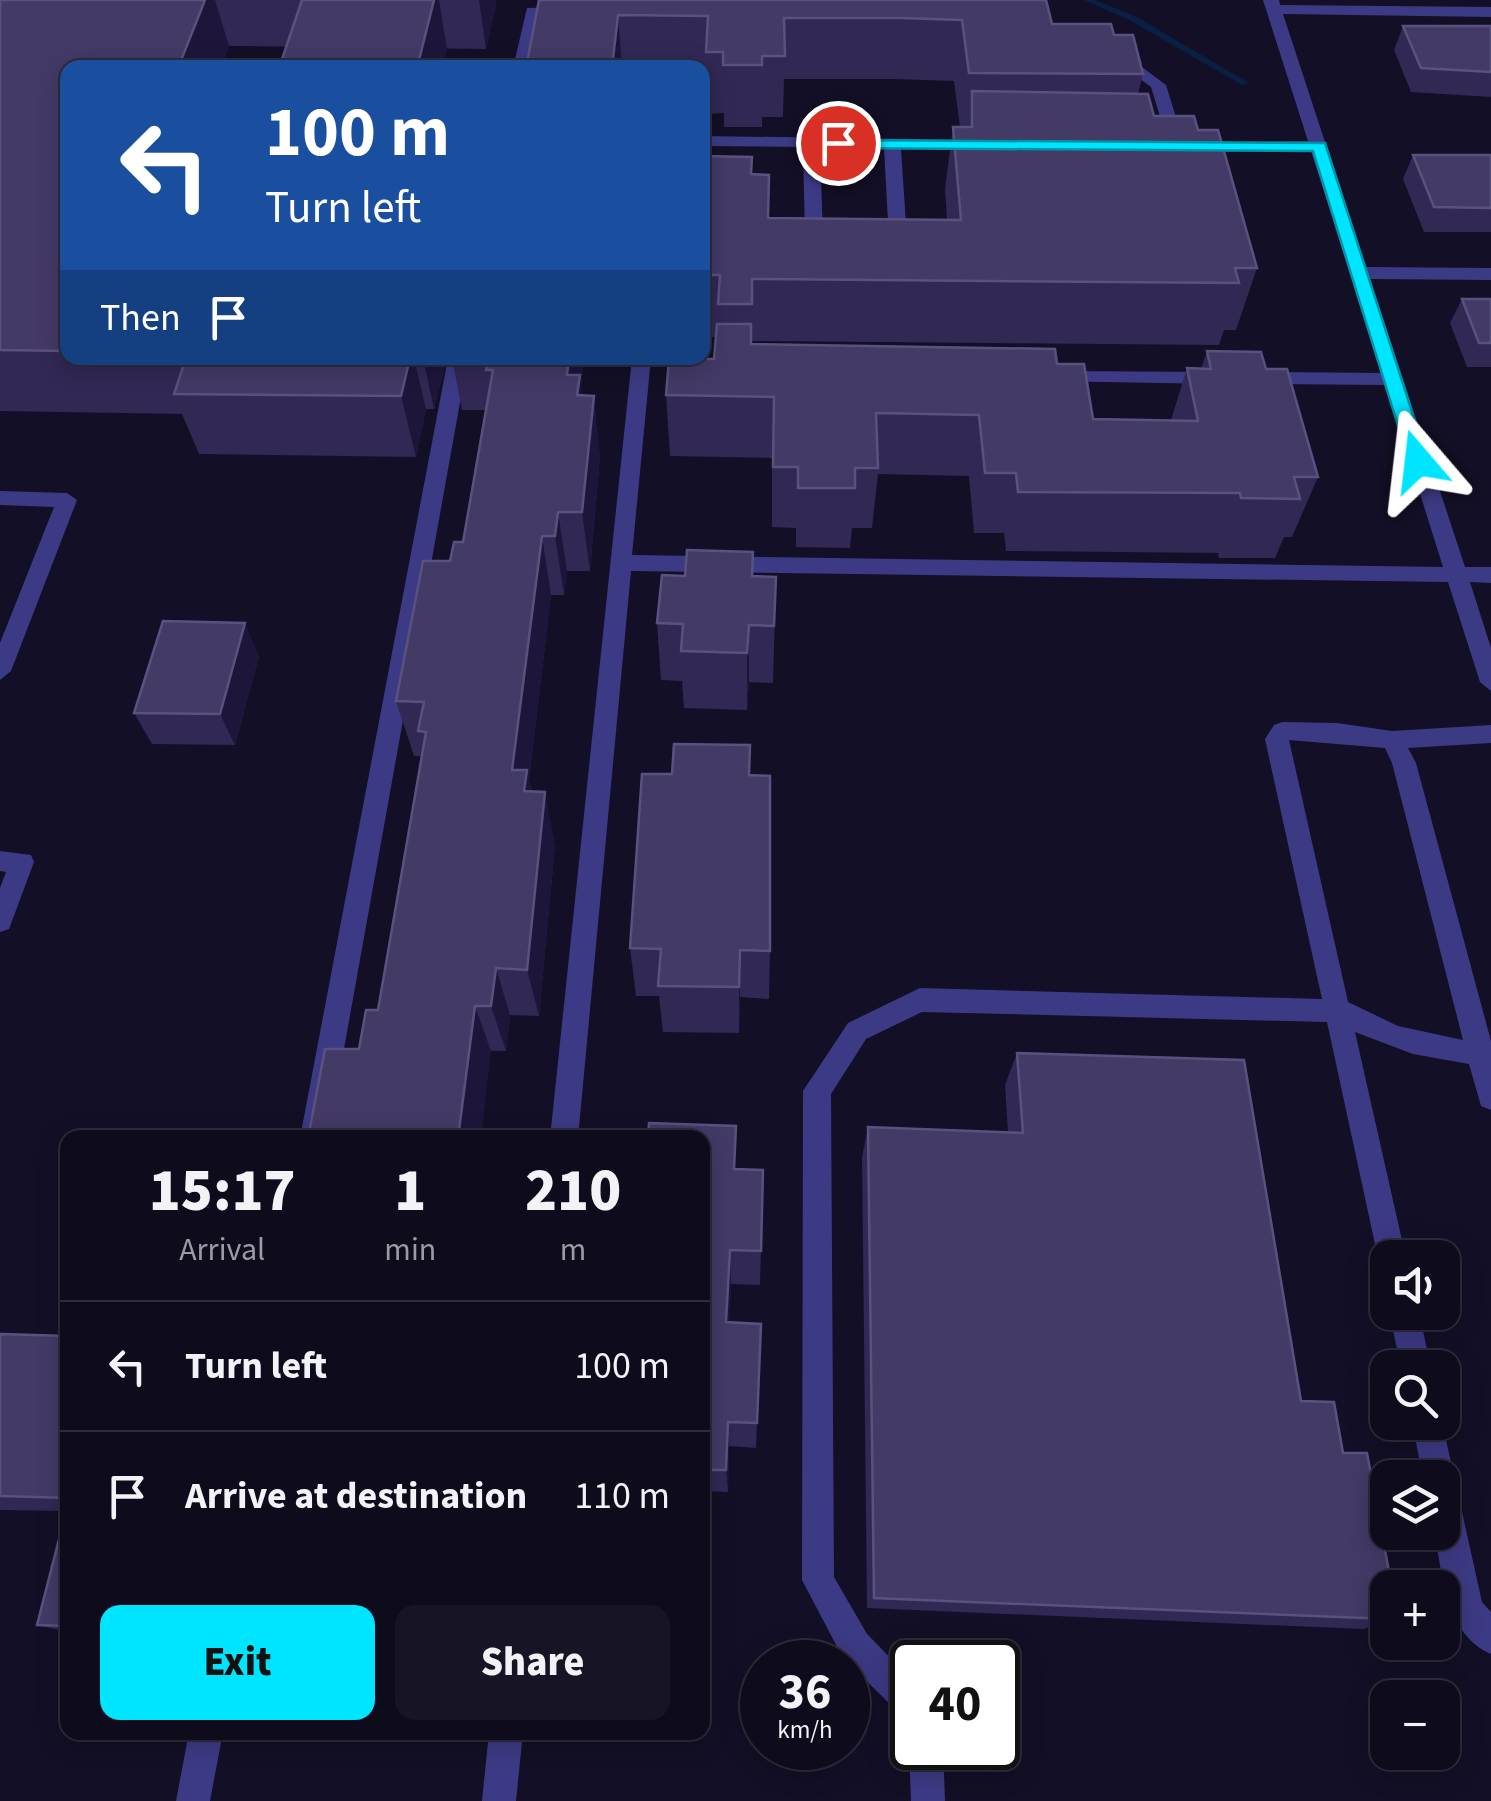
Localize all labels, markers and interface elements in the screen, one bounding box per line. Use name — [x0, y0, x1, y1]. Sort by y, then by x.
text: 100 m — [265, 83, 450, 183]
icon: left — [100, 100, 230, 230]
pin — [796, 101, 881, 186]
icon: arrive — [811, 116, 866, 171]
text: Turn left — [265, 176, 421, 240]
icon: arrive — [201, 290, 256, 345]
text: Then — [100, 291, 181, 345]
position arrow — [1366, 409, 1470, 513]
text: 15:17 — [149, 1149, 296, 1234]
text: 1 — [394, 1149, 426, 1234]
text: 210 — [525, 1149, 621, 1234]
text: Arrival — [179, 1227, 265, 1273]
text: min — [384, 1227, 436, 1273]
text: m — [560, 1227, 586, 1273]
map controls — [1370, 1240, 1460, 1770]
button: sound — [1370, 1240, 1460, 1330]
icon: left — [100, 1339, 155, 1394]
text: Turn left — [185, 1339, 327, 1393]
text: 100 m — [574, 1339, 670, 1393]
button: search — [1370, 1350, 1460, 1440]
button: layers — [1370, 1460, 1460, 1550]
icon: arrive — [100, 1469, 155, 1524]
text: Arrive at destination — [185, 1469, 527, 1523]
text: 110 m — [574, 1469, 670, 1523]
button: + — [1370, 1570, 1460, 1660]
button: Exit — [100, 1605, 375, 1720]
button: Share — [395, 1605, 670, 1720]
speed limit sign: 40 — [890, 1640, 1020, 1770]
text: 36 — [779, 1657, 831, 1728]
button: − — [1370, 1680, 1460, 1770]
text: km/h — [777, 1712, 833, 1748]

